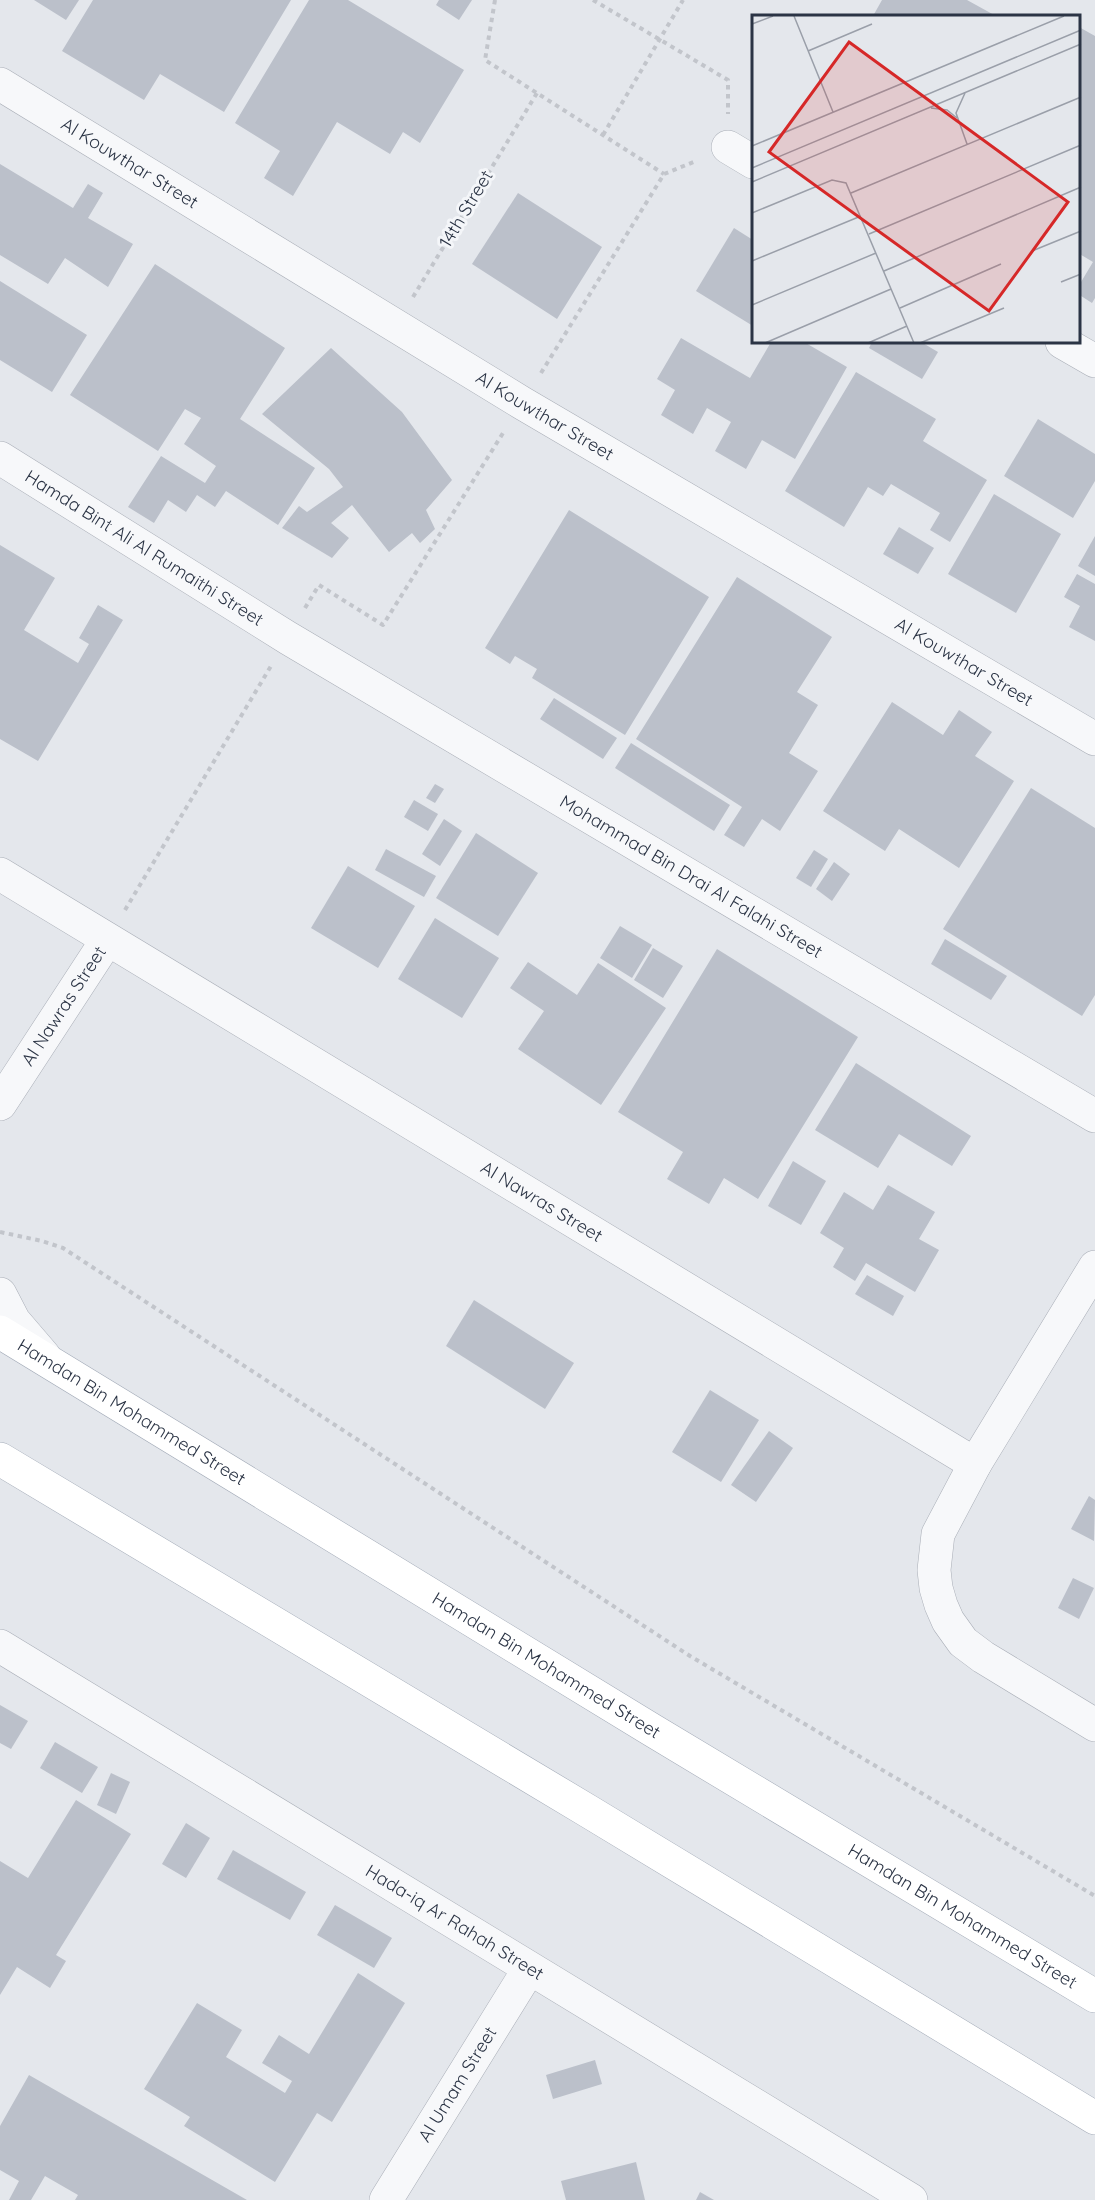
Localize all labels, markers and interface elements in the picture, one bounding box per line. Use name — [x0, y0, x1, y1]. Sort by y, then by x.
inset map — [752, 15, 1080, 344]
street label: Al Kouwthar Street — [57, 112, 203, 213]
street label: 14th Street — [433, 166, 498, 252]
street label: Al Kouwthar Street — [472, 366, 618, 465]
street label: Hamda Bint Ali Al Rumaithi Street — [21, 464, 268, 631]
street label: Al Kouwthar Street — [891, 612, 1037, 711]
street label: Mohammad Bin Drai Al Falahi Street — [556, 790, 827, 963]
street label: Al Nawras Street — [16, 941, 111, 1070]
street label: Al Nawras Street — [477, 1156, 607, 1247]
street label: Hamdan Bin Mohammed Street — [13, 1333, 250, 1490]
street label: Hamdan Bin Mohammed Street — [428, 1587, 665, 1743]
street label: Hamdan Bin Mohammed Street — [844, 1838, 1082, 1994]
street label: Hada-iq Ar Rahah Street — [361, 1859, 548, 1985]
street label: Al Umam Street — [413, 2022, 502, 2146]

